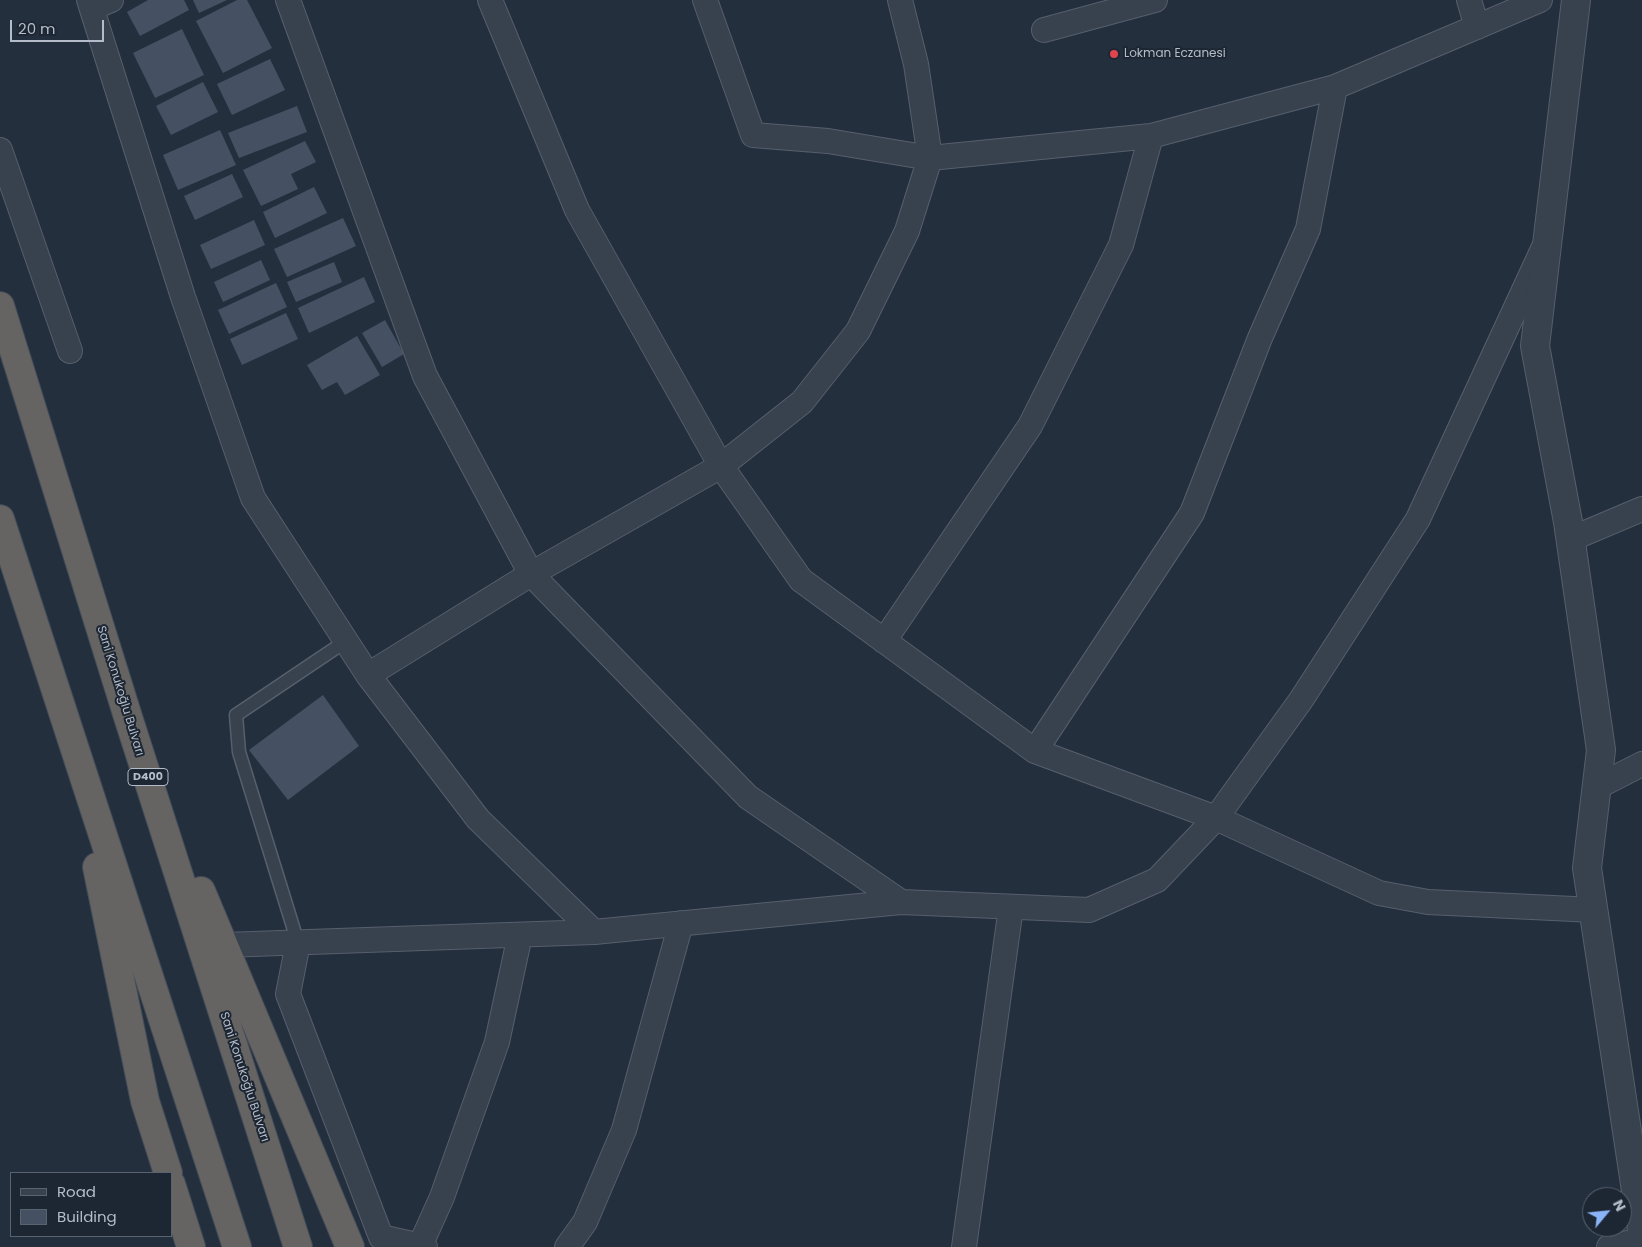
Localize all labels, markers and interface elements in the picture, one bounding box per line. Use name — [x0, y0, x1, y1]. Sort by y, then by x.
scale bar — [12, 10, 106, 42]
text: 20 m — [18, 18, 56, 39]
place label: Lokman Eczanesi — [1124, 47, 1226, 61]
marker: Lokman Eczanesi — [1108, 48, 1120, 60]
street label: Sani Konukoğlu Bulvarı — [93, 624, 147, 758]
road number: D400 — [128, 769, 168, 786]
street label: Sani Konukoğlu Bulvarı — [216, 1010, 272, 1144]
legend — [10, 1172, 172, 1237]
text: Road — [57, 1181, 96, 1202]
north arrow — [1582, 1187, 1632, 1237]
text: N — [1608, 1196, 1631, 1215]
text: Building — [57, 1206, 117, 1227]

